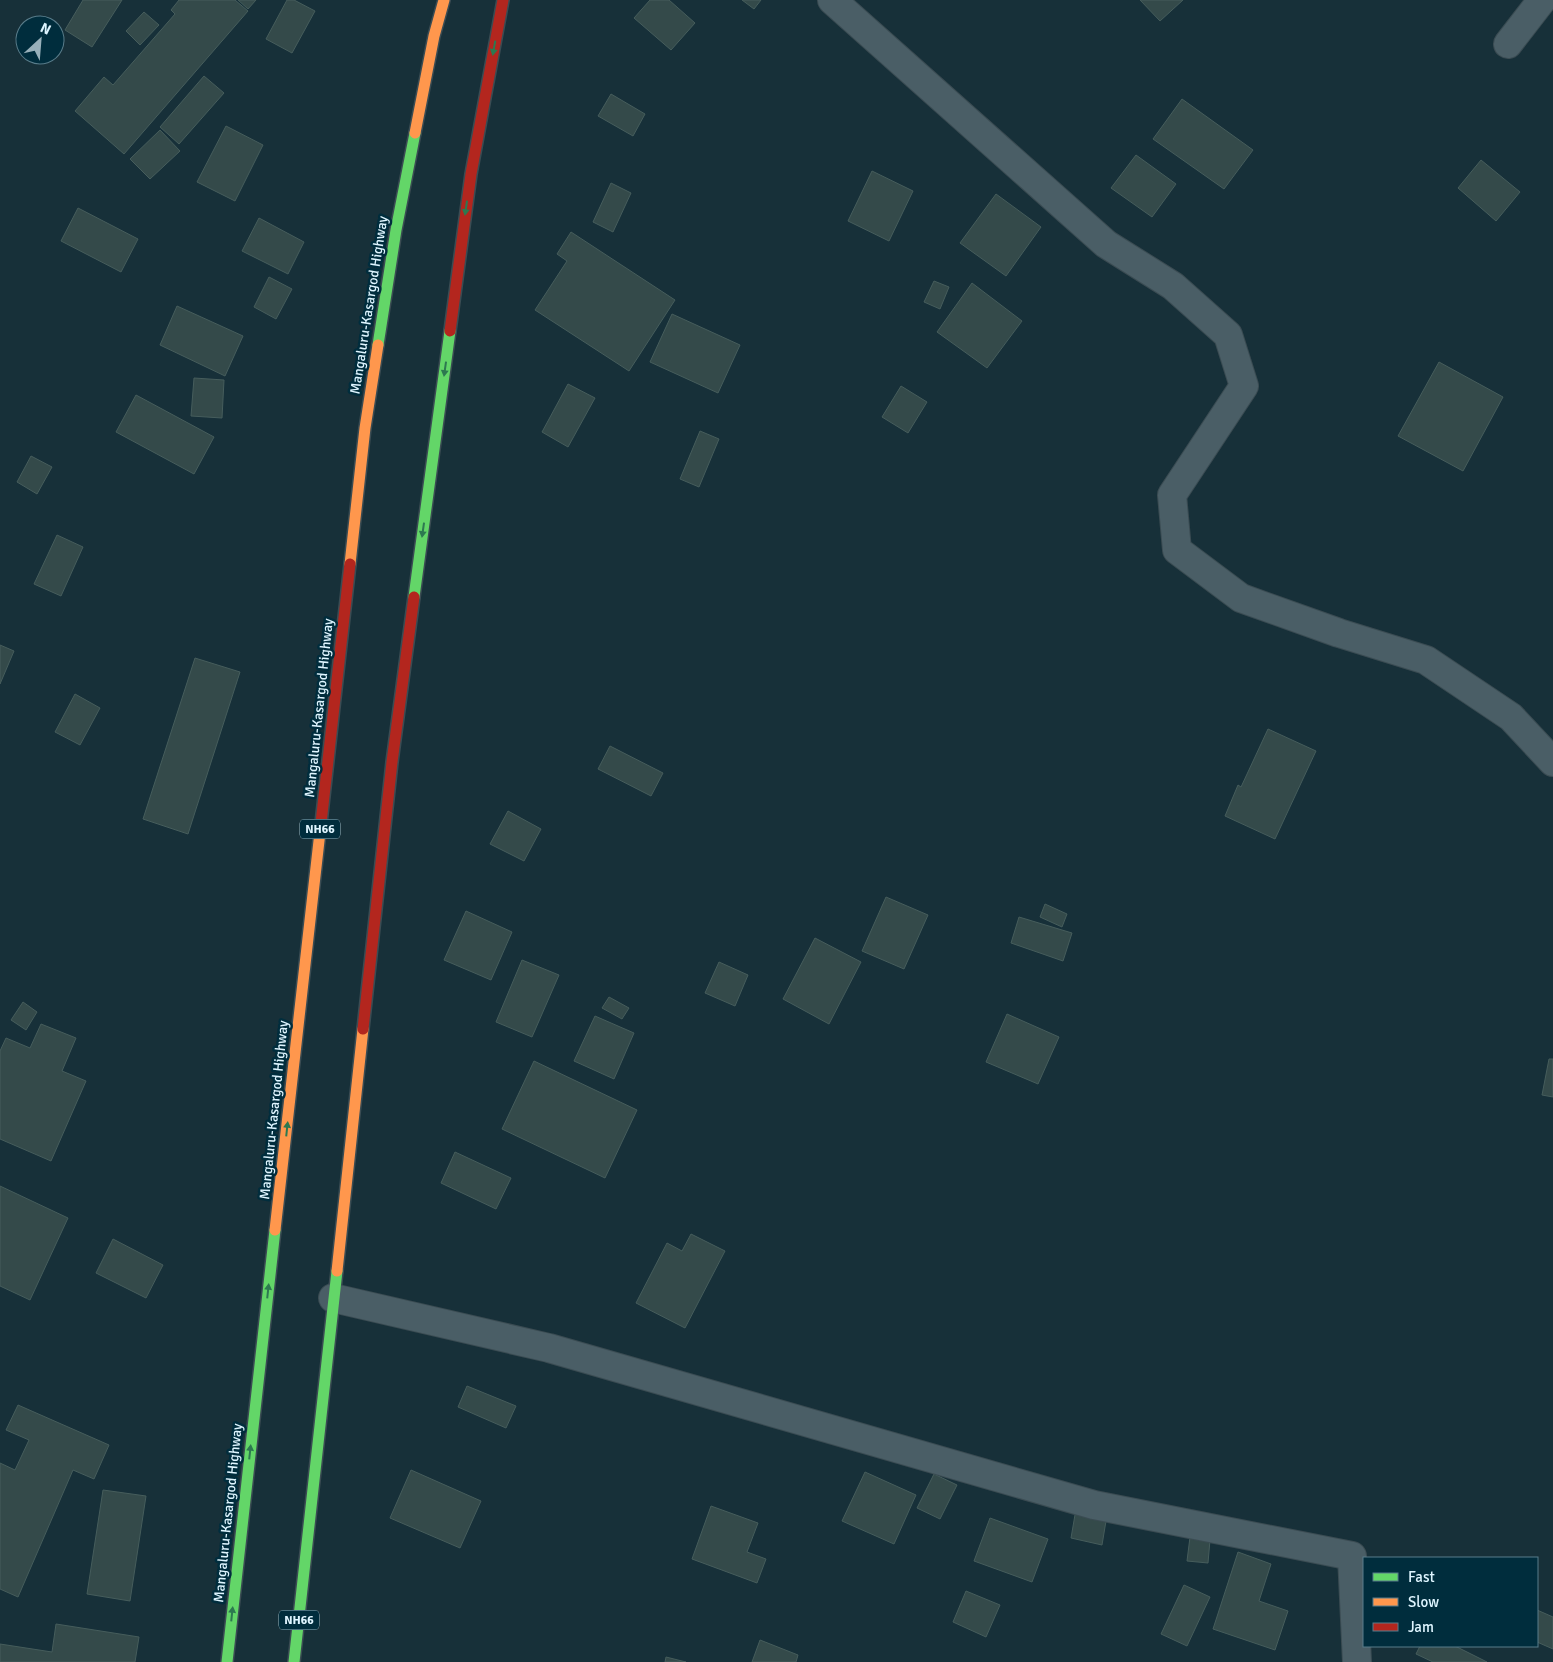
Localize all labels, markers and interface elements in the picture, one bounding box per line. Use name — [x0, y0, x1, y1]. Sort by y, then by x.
north arrow — [15, 15, 65, 65]
text: N — [37, 19, 54, 39]
one-way arrow — [490, 40, 498, 56]
one-way arrow — [462, 200, 470, 216]
street label: Mangaluru-Kasargod Highway — [347, 214, 392, 395]
one-way arrow — [441, 361, 449, 377]
one-way arrow — [419, 522, 427, 538]
street label: Mangaluru-Kasargod Highway — [301, 617, 337, 798]
road number: NH66 — [300, 820, 340, 839]
street label: Mangaluru-Kasargod Highway — [256, 1019, 292, 1200]
one-way arrow — [283, 1121, 291, 1137]
one-way arrow — [264, 1282, 272, 1298]
street label: Mangaluru-Kasargod Highway — [210, 1422, 246, 1603]
one-way arrow — [246, 1444, 254, 1460]
legend — [1363, 1557, 1538, 1647]
text: Fast — [1408, 1568, 1435, 1586]
text: Slow — [1408, 1593, 1439, 1611]
one-way arrow — [228, 1605, 236, 1621]
road number: NH66 — [279, 1610, 319, 1630]
text: Jam — [1408, 1618, 1434, 1636]

